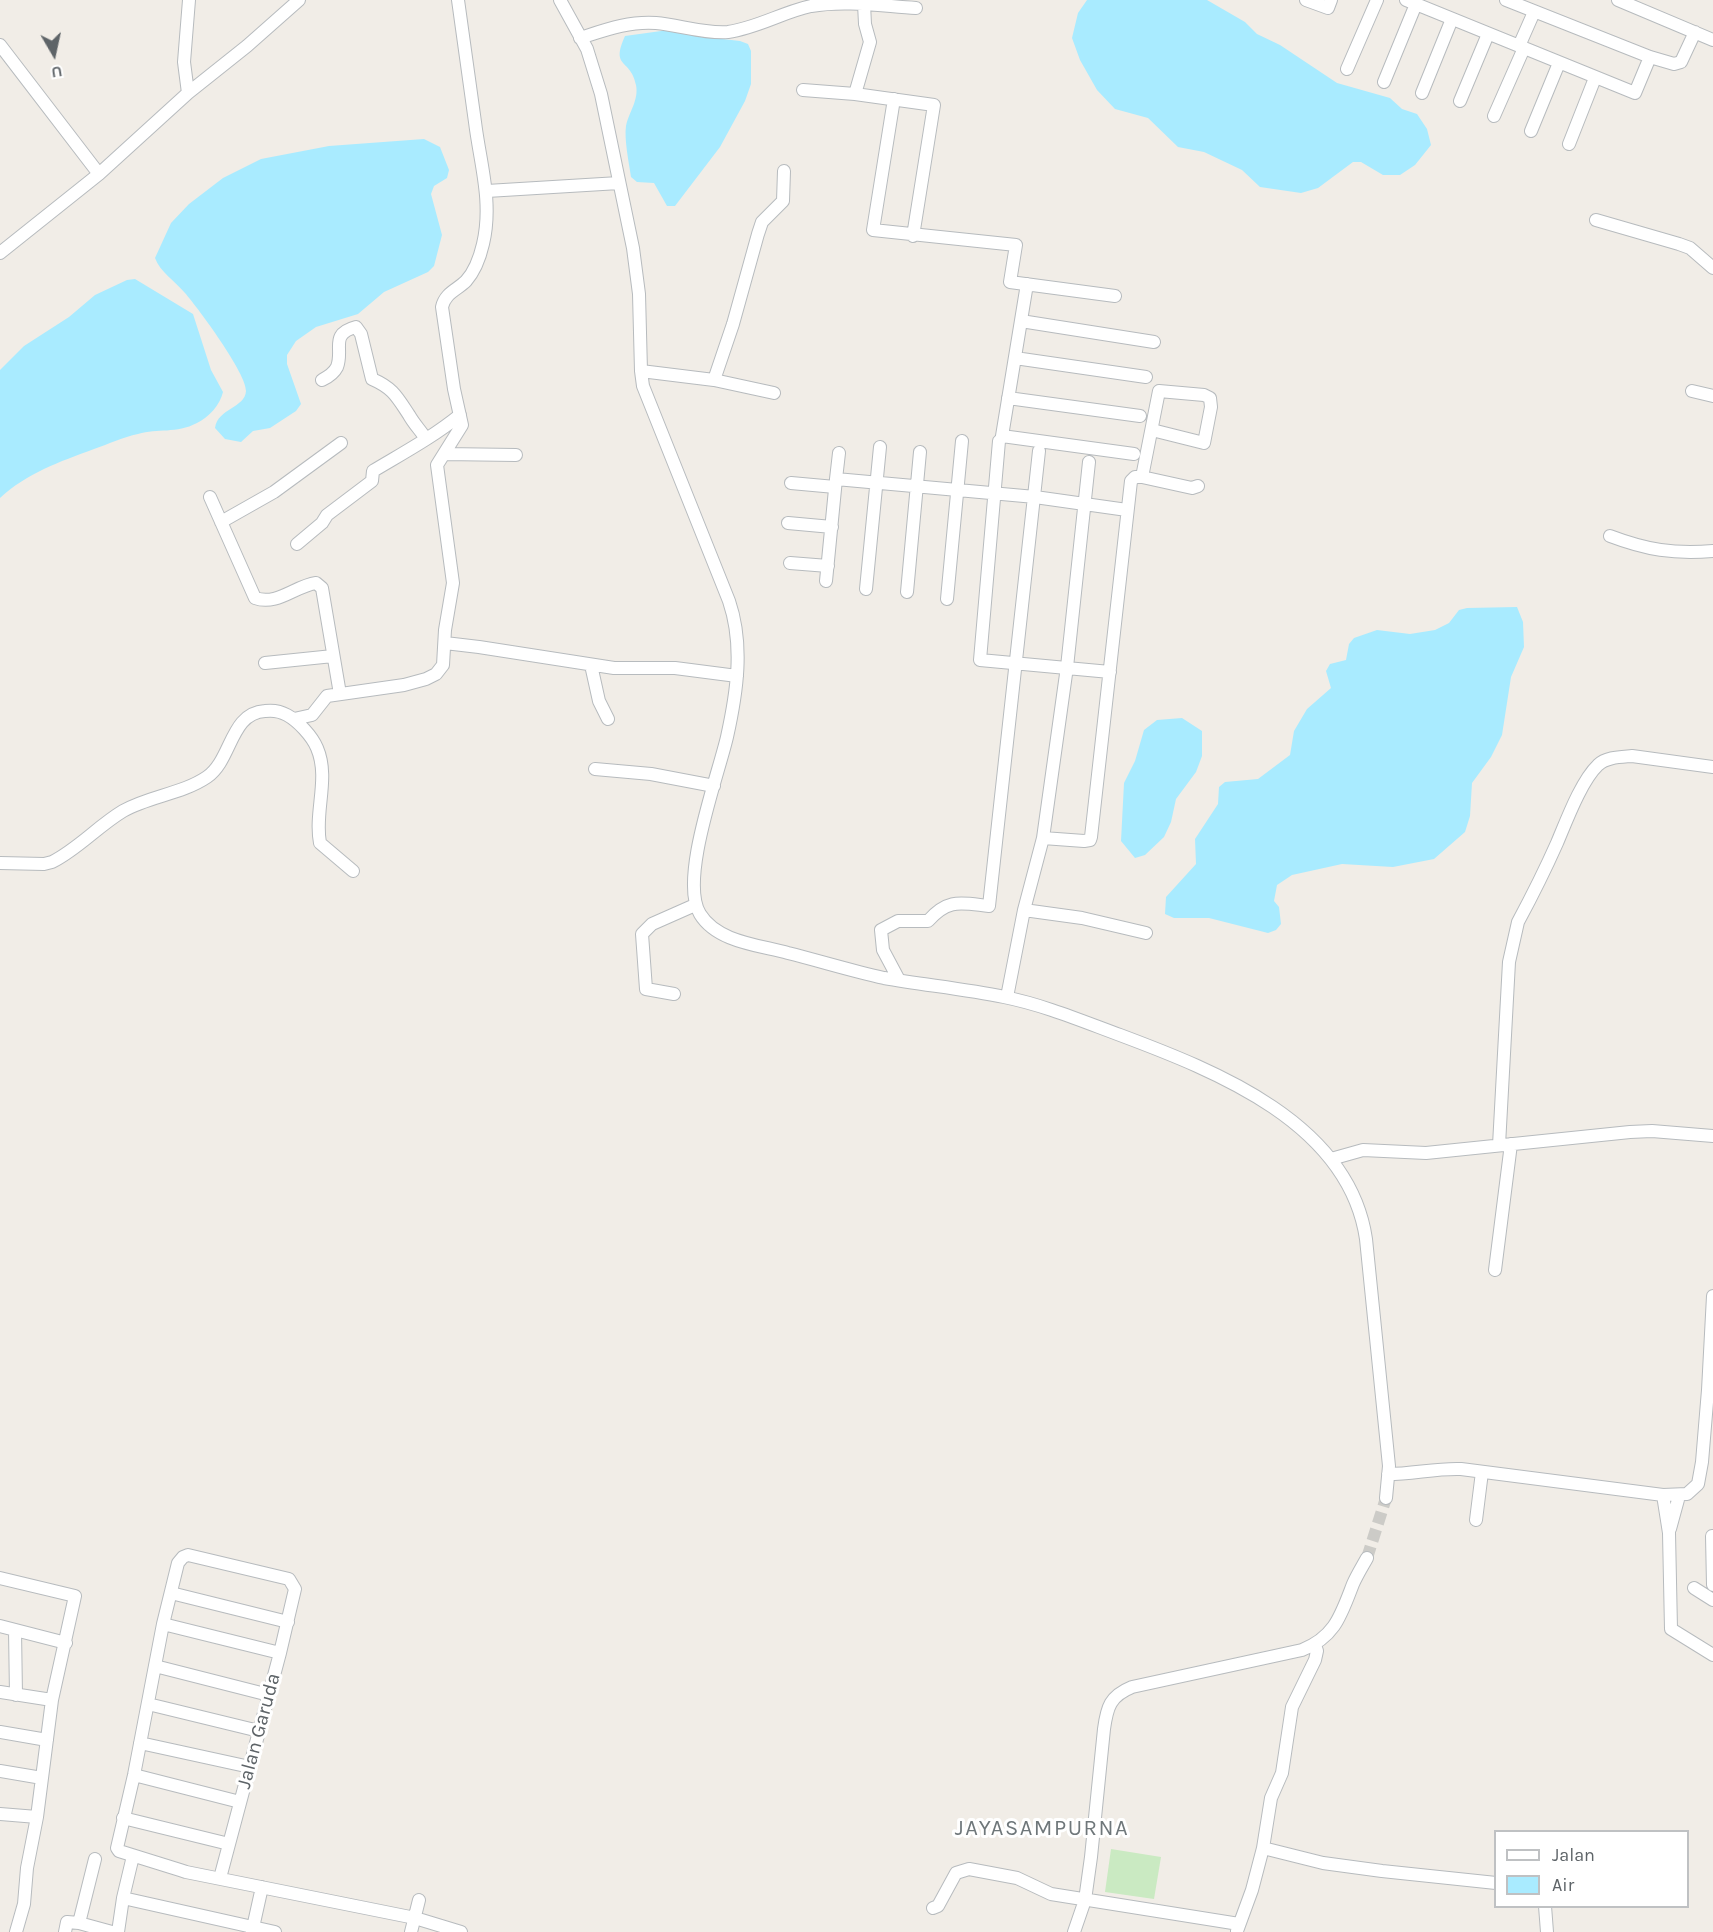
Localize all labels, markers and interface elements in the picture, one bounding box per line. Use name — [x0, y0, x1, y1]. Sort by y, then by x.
north arrow — [24, 24, 84, 84]
text: U — [50, 62, 64, 83]
street label: Jalan Garuda — [232, 1671, 286, 1791]
district label: JAYASAMPURNA — [955, 1816, 1129, 1842]
legend — [1494, 1830, 1689, 1908]
text: Jalan — [1552, 1844, 1595, 1866]
text: Air — [1552, 1874, 1574, 1896]

